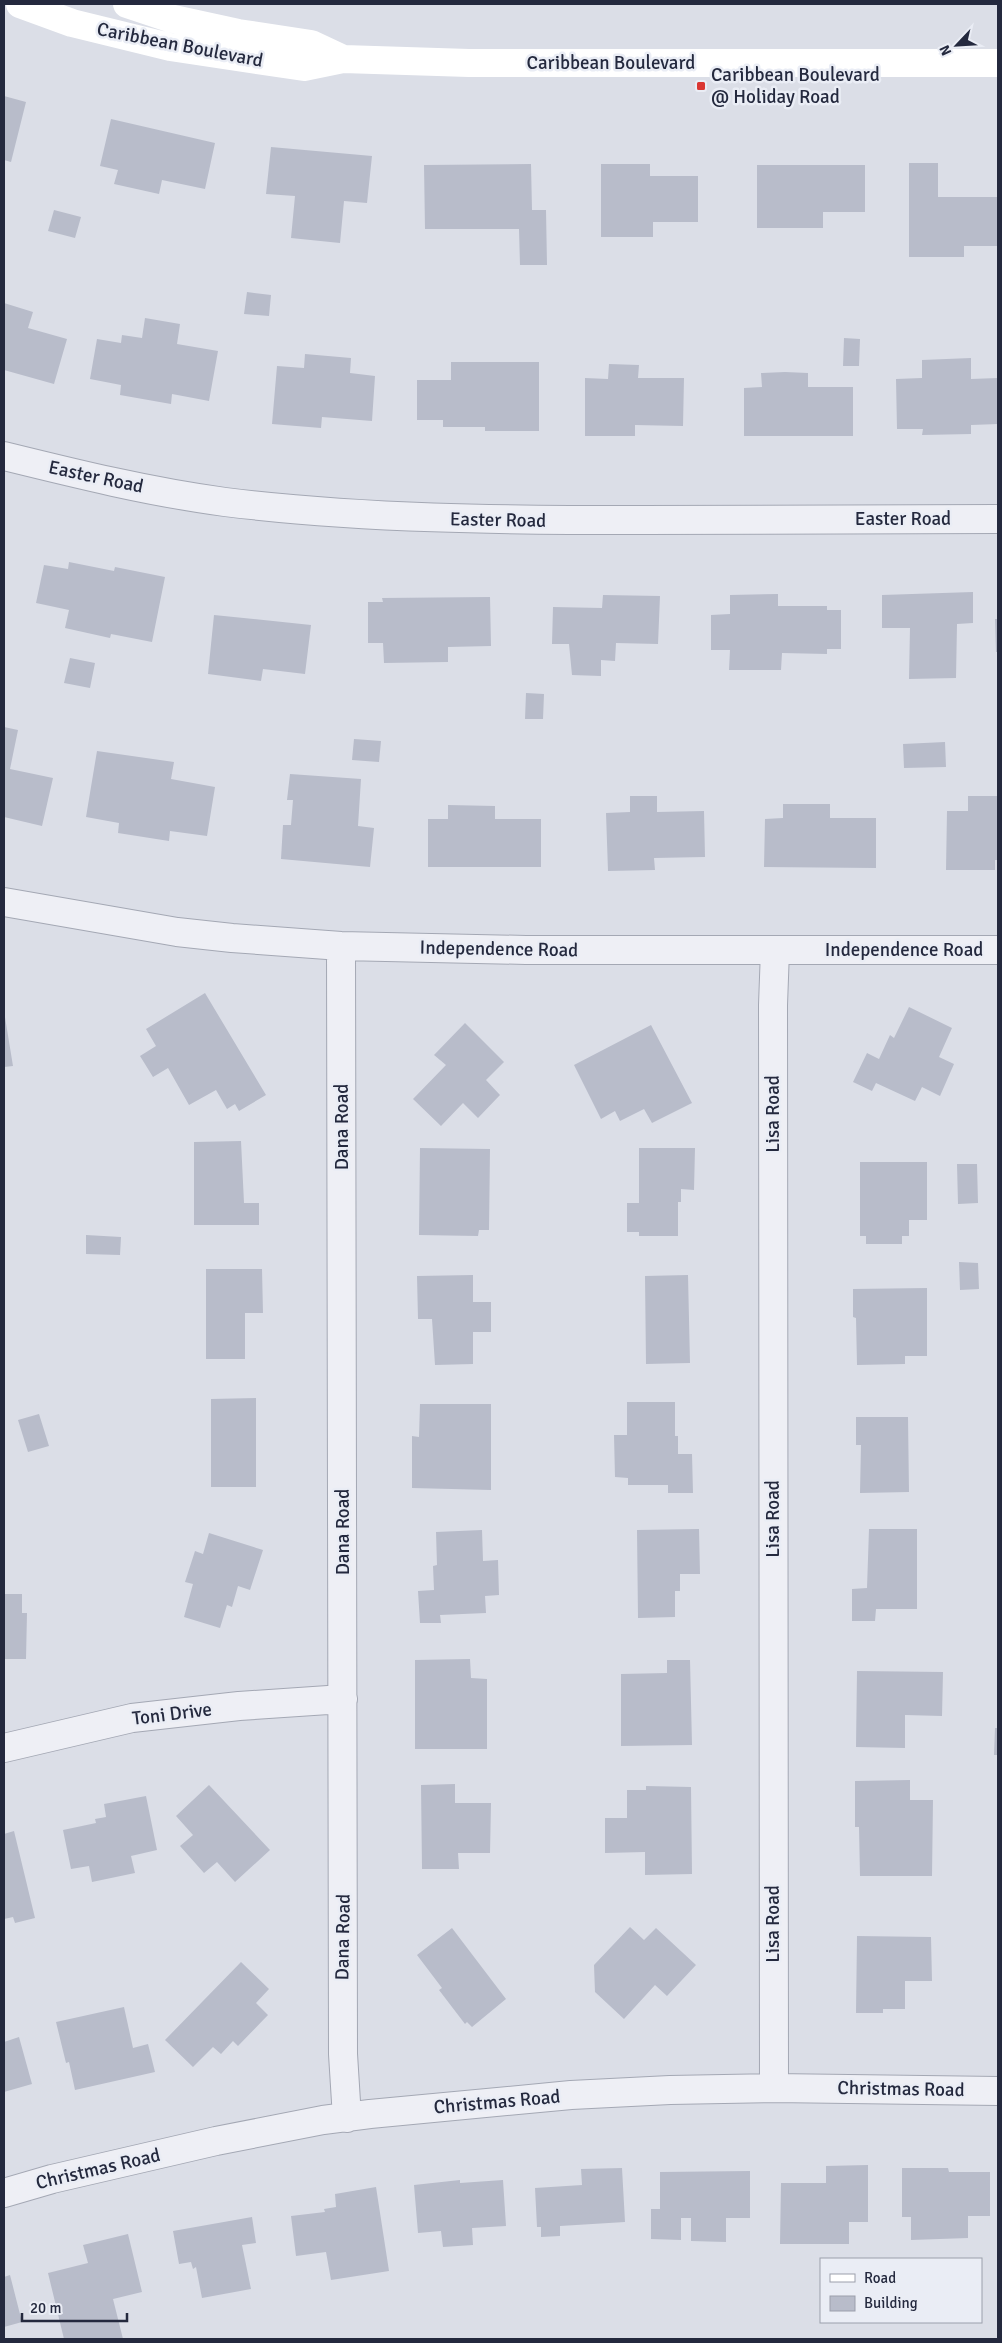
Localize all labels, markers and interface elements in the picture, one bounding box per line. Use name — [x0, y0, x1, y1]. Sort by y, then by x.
street label: Caribbean Boulevard — [95, 17, 265, 73]
north arrow — [932, 20, 982, 70]
text: N — [936, 42, 955, 58]
street label: Caribbean Boulevard — [527, 51, 695, 75]
place label: Caribbean Boulevard @ Holiday Road — [711, 63, 880, 109]
marker: Caribbean Boulevard @ Holiday Road — [695, 80, 707, 92]
street label: Easter Road — [46, 455, 146, 499]
street label: Easter Road — [450, 507, 546, 533]
street label: Easter Road — [855, 507, 951, 531]
street label: Independence Road — [419, 936, 579, 962]
street label: Independence Road — [825, 938, 983, 962]
street label: Lisa Road — [761, 1075, 785, 1153]
street label: Dana Road — [330, 1084, 354, 1170]
street label: Lisa Road — [761, 1480, 785, 1558]
street label: Dana Road — [331, 1489, 355, 1575]
street label: Toni Drive — [131, 1697, 213, 1731]
street label: Lisa Road — [761, 1885, 785, 1963]
street label: Dana Road — [330, 1893, 356, 1981]
street label: Christmas Road — [837, 2076, 965, 2102]
street label: Christmas Road — [433, 2085, 561, 2119]
street label: Christmas Road — [33, 2143, 163, 2195]
legend — [820, 2258, 982, 2323]
text: Road — [864, 2269, 896, 2287]
scale bar — [22, 2290, 128, 2322]
text: Building — [864, 2294, 918, 2312]
text: 20 m — [30, 2299, 61, 2317]

